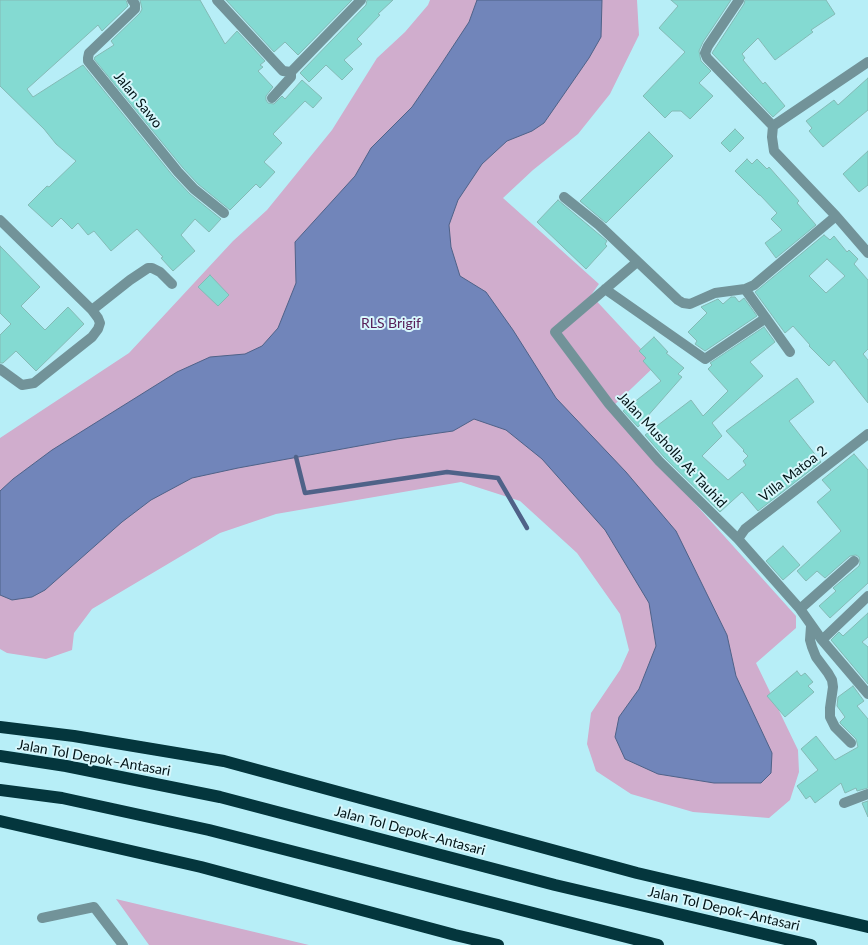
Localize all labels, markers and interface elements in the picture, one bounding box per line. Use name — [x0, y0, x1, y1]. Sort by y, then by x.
street label: Jalan Sawo — [110, 68, 166, 132]
park label: RLS Brigif — [361, 315, 421, 331]
street label: Jalan Musholla At Tauhid — [614, 389, 730, 511]
street label: Villa Matoa 2 — [756, 442, 830, 506]
street label: Jalan Tol Depok–Antasari — [16, 736, 172, 780]
street label: Jalan Tol Depok–Antasari — [333, 803, 487, 859]
street label: Jalan Tol Depok–Antasari — [646, 883, 802, 935]

